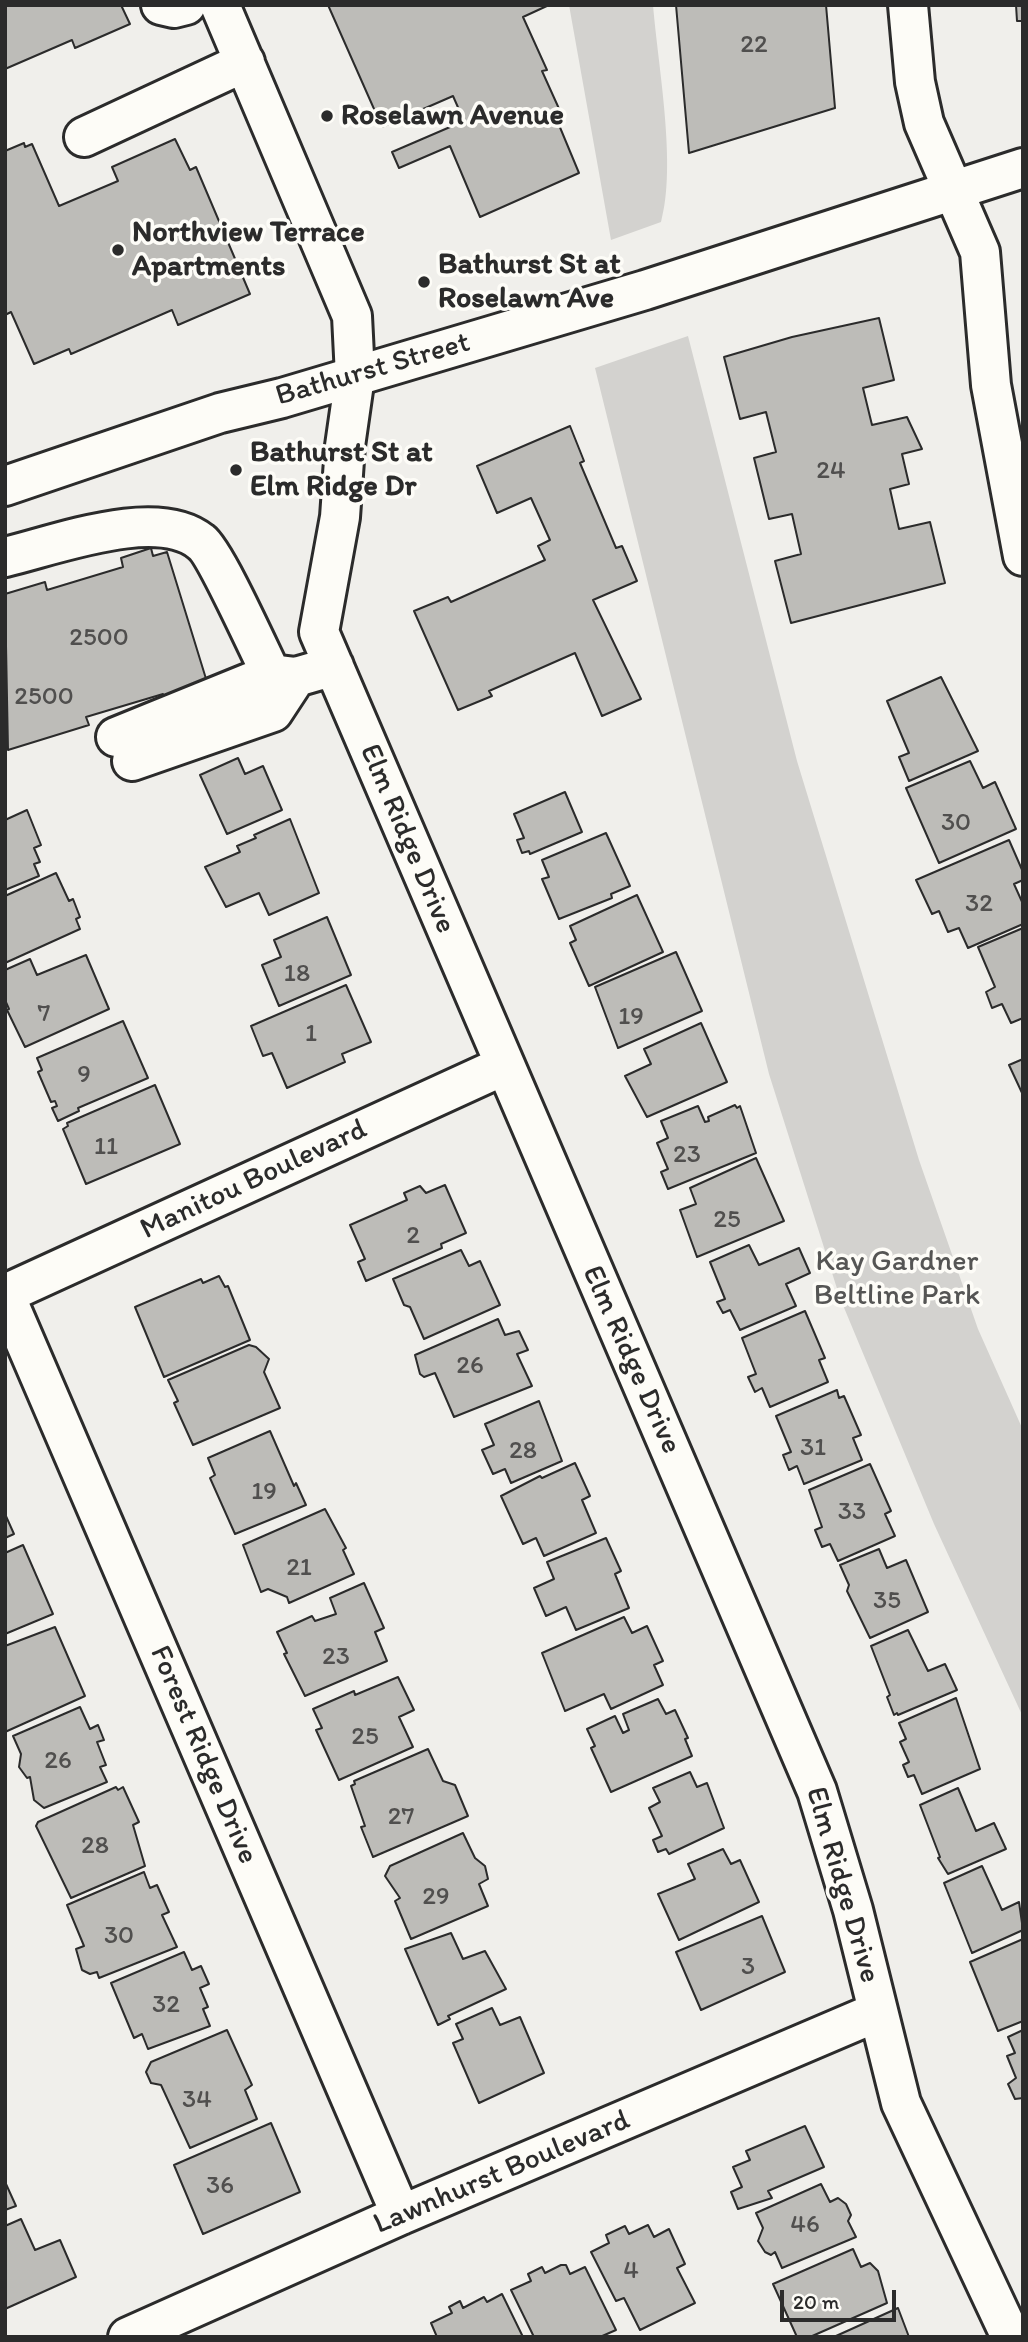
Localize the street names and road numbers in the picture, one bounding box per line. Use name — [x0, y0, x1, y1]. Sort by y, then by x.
street label: Bathurst Street — [272, 325, 474, 415]
street label: Elm Ridge Drive — [351, 739, 463, 939]
street label: Manitou Boulevard — [135, 1112, 373, 1248]
street label: Elm Ridge Drive — [573, 1260, 689, 1460]
street label: Forest Ridge Drive — [141, 1640, 265, 1870]
street label: Elm Ridge Drive — [797, 1783, 887, 1987]
street label: Lawnhurst Boulevard — [368, 2103, 636, 2243]

